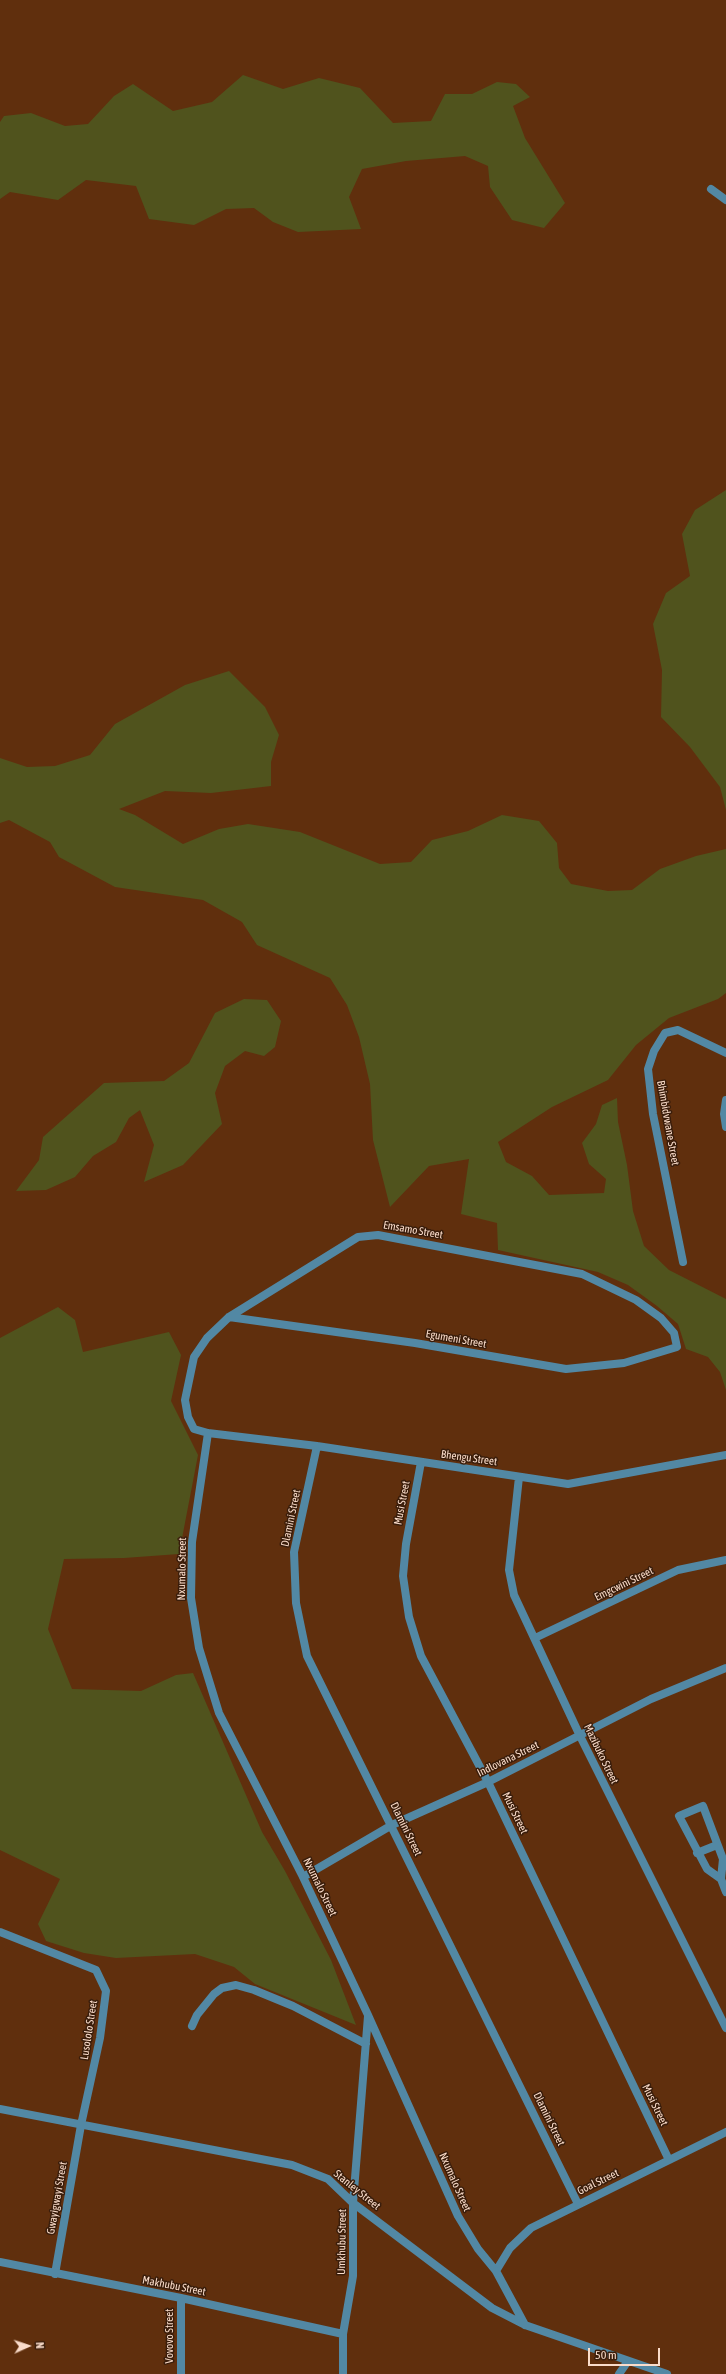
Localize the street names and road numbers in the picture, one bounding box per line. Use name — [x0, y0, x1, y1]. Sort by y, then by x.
street label: Bhimbidvwane Street — [654, 1079, 682, 1167]
street label: Emsamo Street — [382, 1218, 444, 1242]
street label: Egumeni Street — [425, 1327, 487, 1351]
street label: Bhengu Street — [440, 1448, 498, 1468]
street label: Musi Street — [391, 1480, 413, 1526]
street label: Dlamini Street — [278, 1488, 304, 1548]
street label: Nxumalo Street — [175, 1537, 189, 1601]
street label: Emgcwini Street — [592, 1564, 656, 1604]
street label: Mazibuko Street — [581, 1722, 621, 1786]
street label: Indlovana Street — [475, 1738, 541, 1780]
street label: Musi Street — [499, 1790, 531, 1836]
street label: Dlamini Street — [387, 1800, 425, 1858]
street label: Nxumalo Street — [300, 1856, 340, 1918]
street label: Lusololo Street — [78, 1999, 100, 2061]
street label: Musi Street — [639, 2082, 671, 2128]
street label: Dlamini Street — [530, 2090, 568, 2148]
street label: Nxumalo Street — [436, 2151, 474, 2213]
street label: Gwayigwayi Street — [44, 2161, 70, 2235]
street label: Goal Street — [575, 2166, 621, 2198]
street label: Stanley Street — [331, 2167, 383, 2213]
street label: Umkhubu Street — [335, 2209, 349, 2275]
street label: Makhubu Street — [141, 2273, 207, 2299]
street label: Vovovo Street — [163, 2309, 177, 2363]

